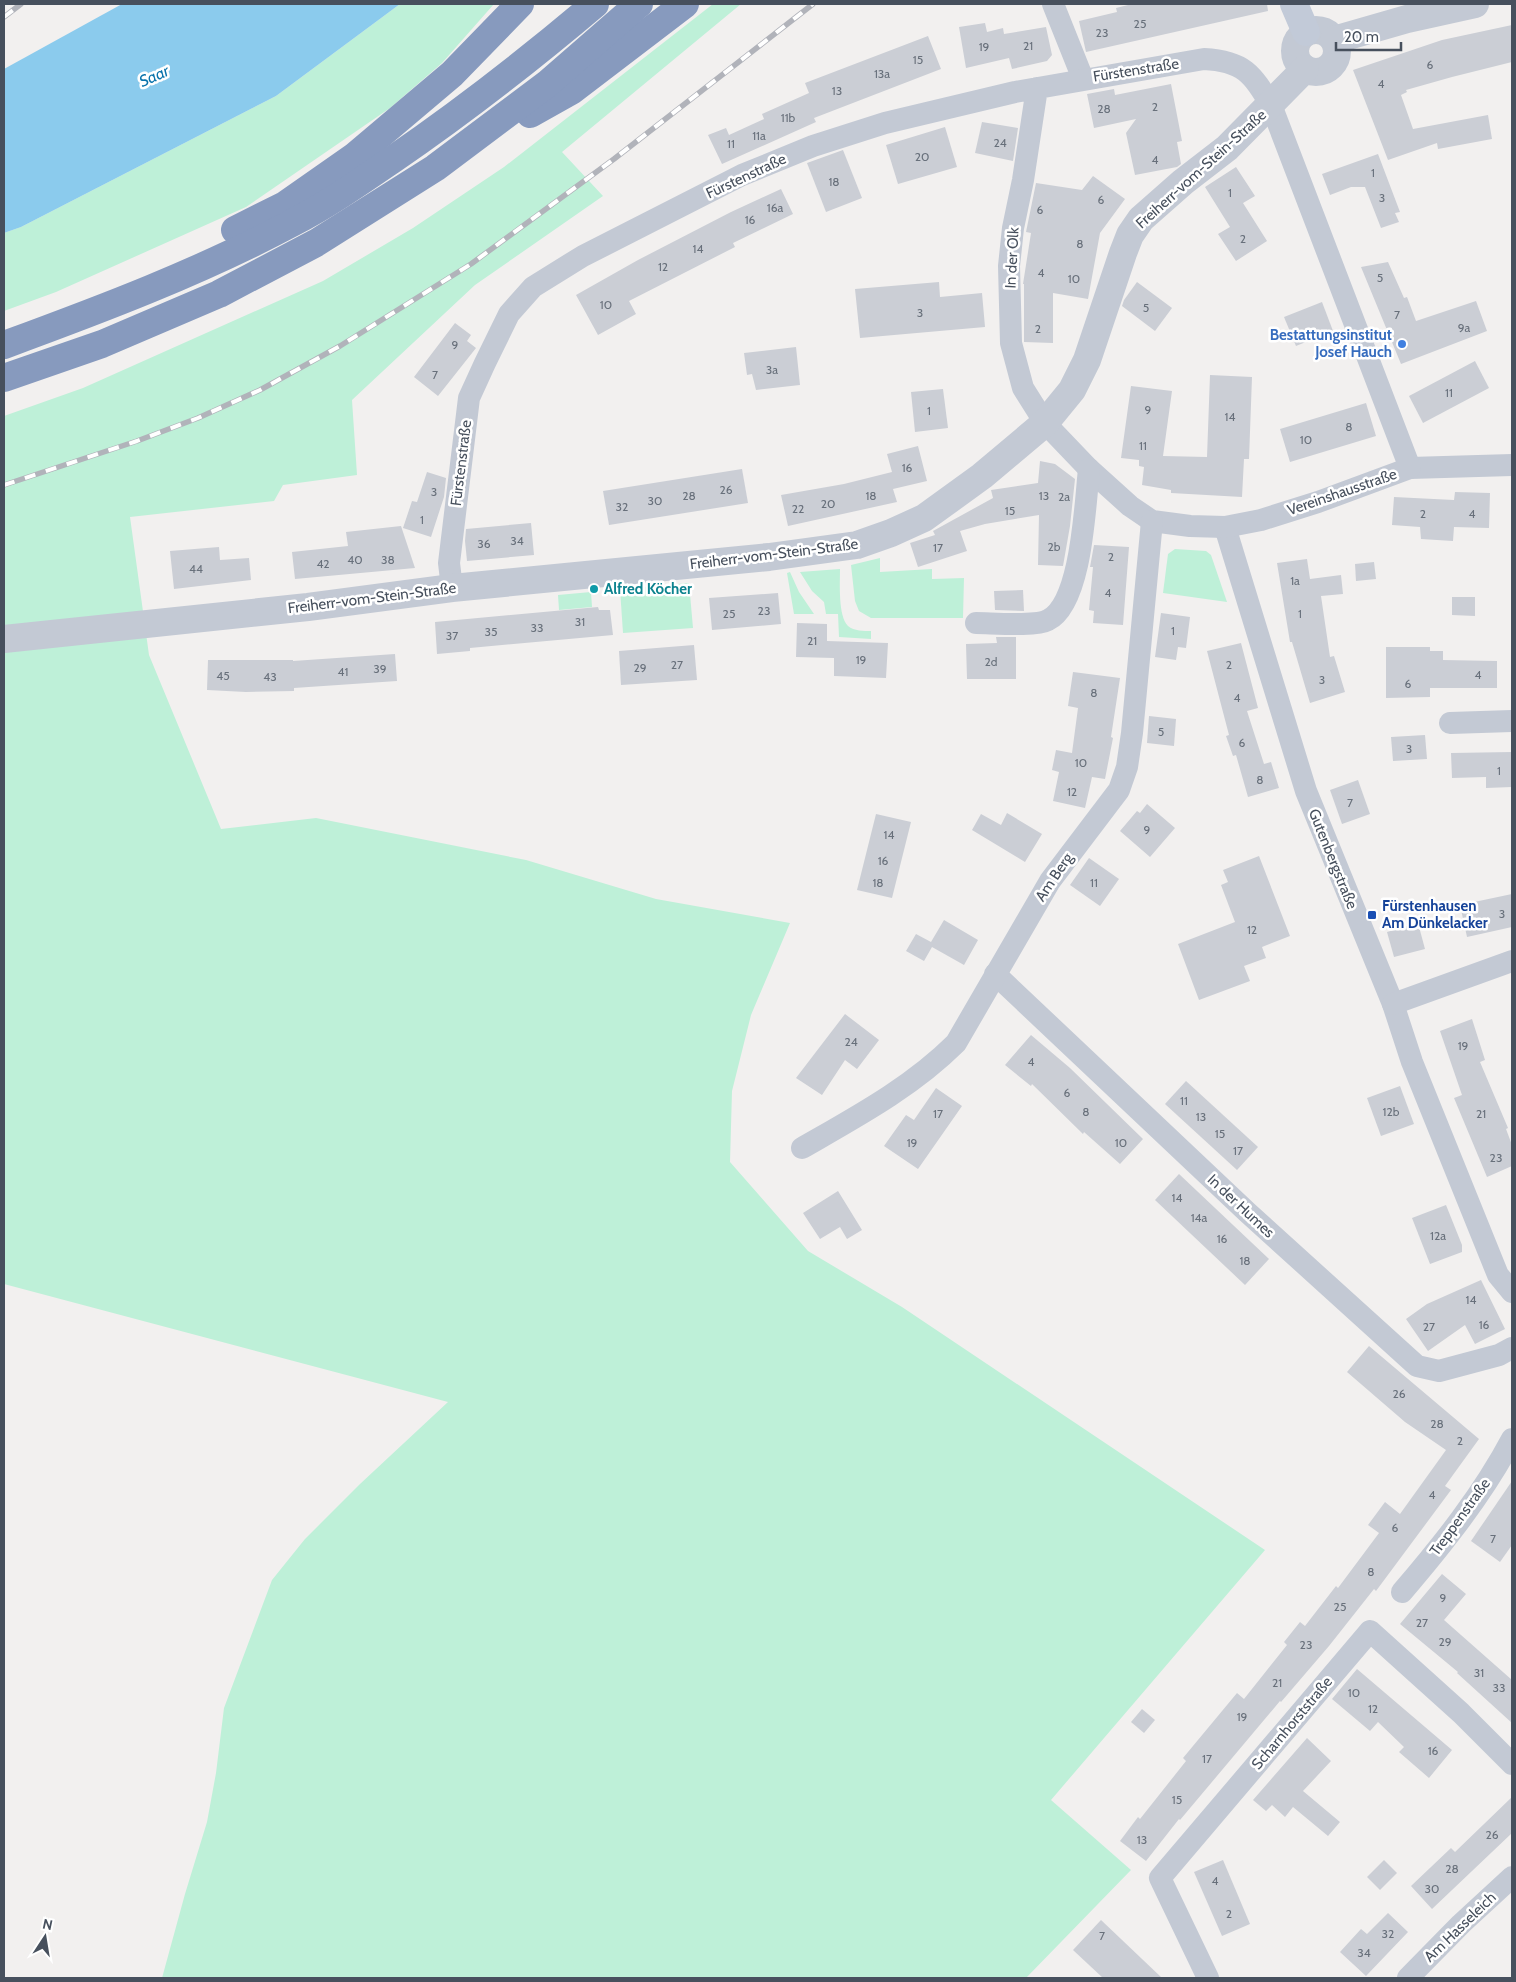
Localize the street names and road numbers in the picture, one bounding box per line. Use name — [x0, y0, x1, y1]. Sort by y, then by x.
street label: Fürstenstraße — [1092, 54, 1180, 86]
street label: Freiherr-vom-Stein-Straße — [1132, 105, 1270, 232]
street label: Fürstenstraße — [703, 149, 789, 202]
street label: In der Olk — [1001, 227, 1023, 289]
street label: Fürstenstraße — [447, 419, 475, 507]
street label: Vereinshausstraße — [1285, 465, 1399, 519]
street label: Freiherr-vom-Stein-Straße — [689, 535, 859, 573]
street label: Freiherr-vom-Stein-Straße — [287, 579, 457, 617]
street label: Gutenbergstraße — [1305, 806, 1361, 912]
street label: Am Berg — [1031, 849, 1077, 905]
street label: In der Humes — [1204, 1170, 1278, 1242]
street label: Treppenstraße — [1426, 1475, 1494, 1559]
street label: Scharnhorststraße — [1248, 1673, 1336, 1773]
street label: Am Hasseleich — [1420, 1888, 1500, 1966]

